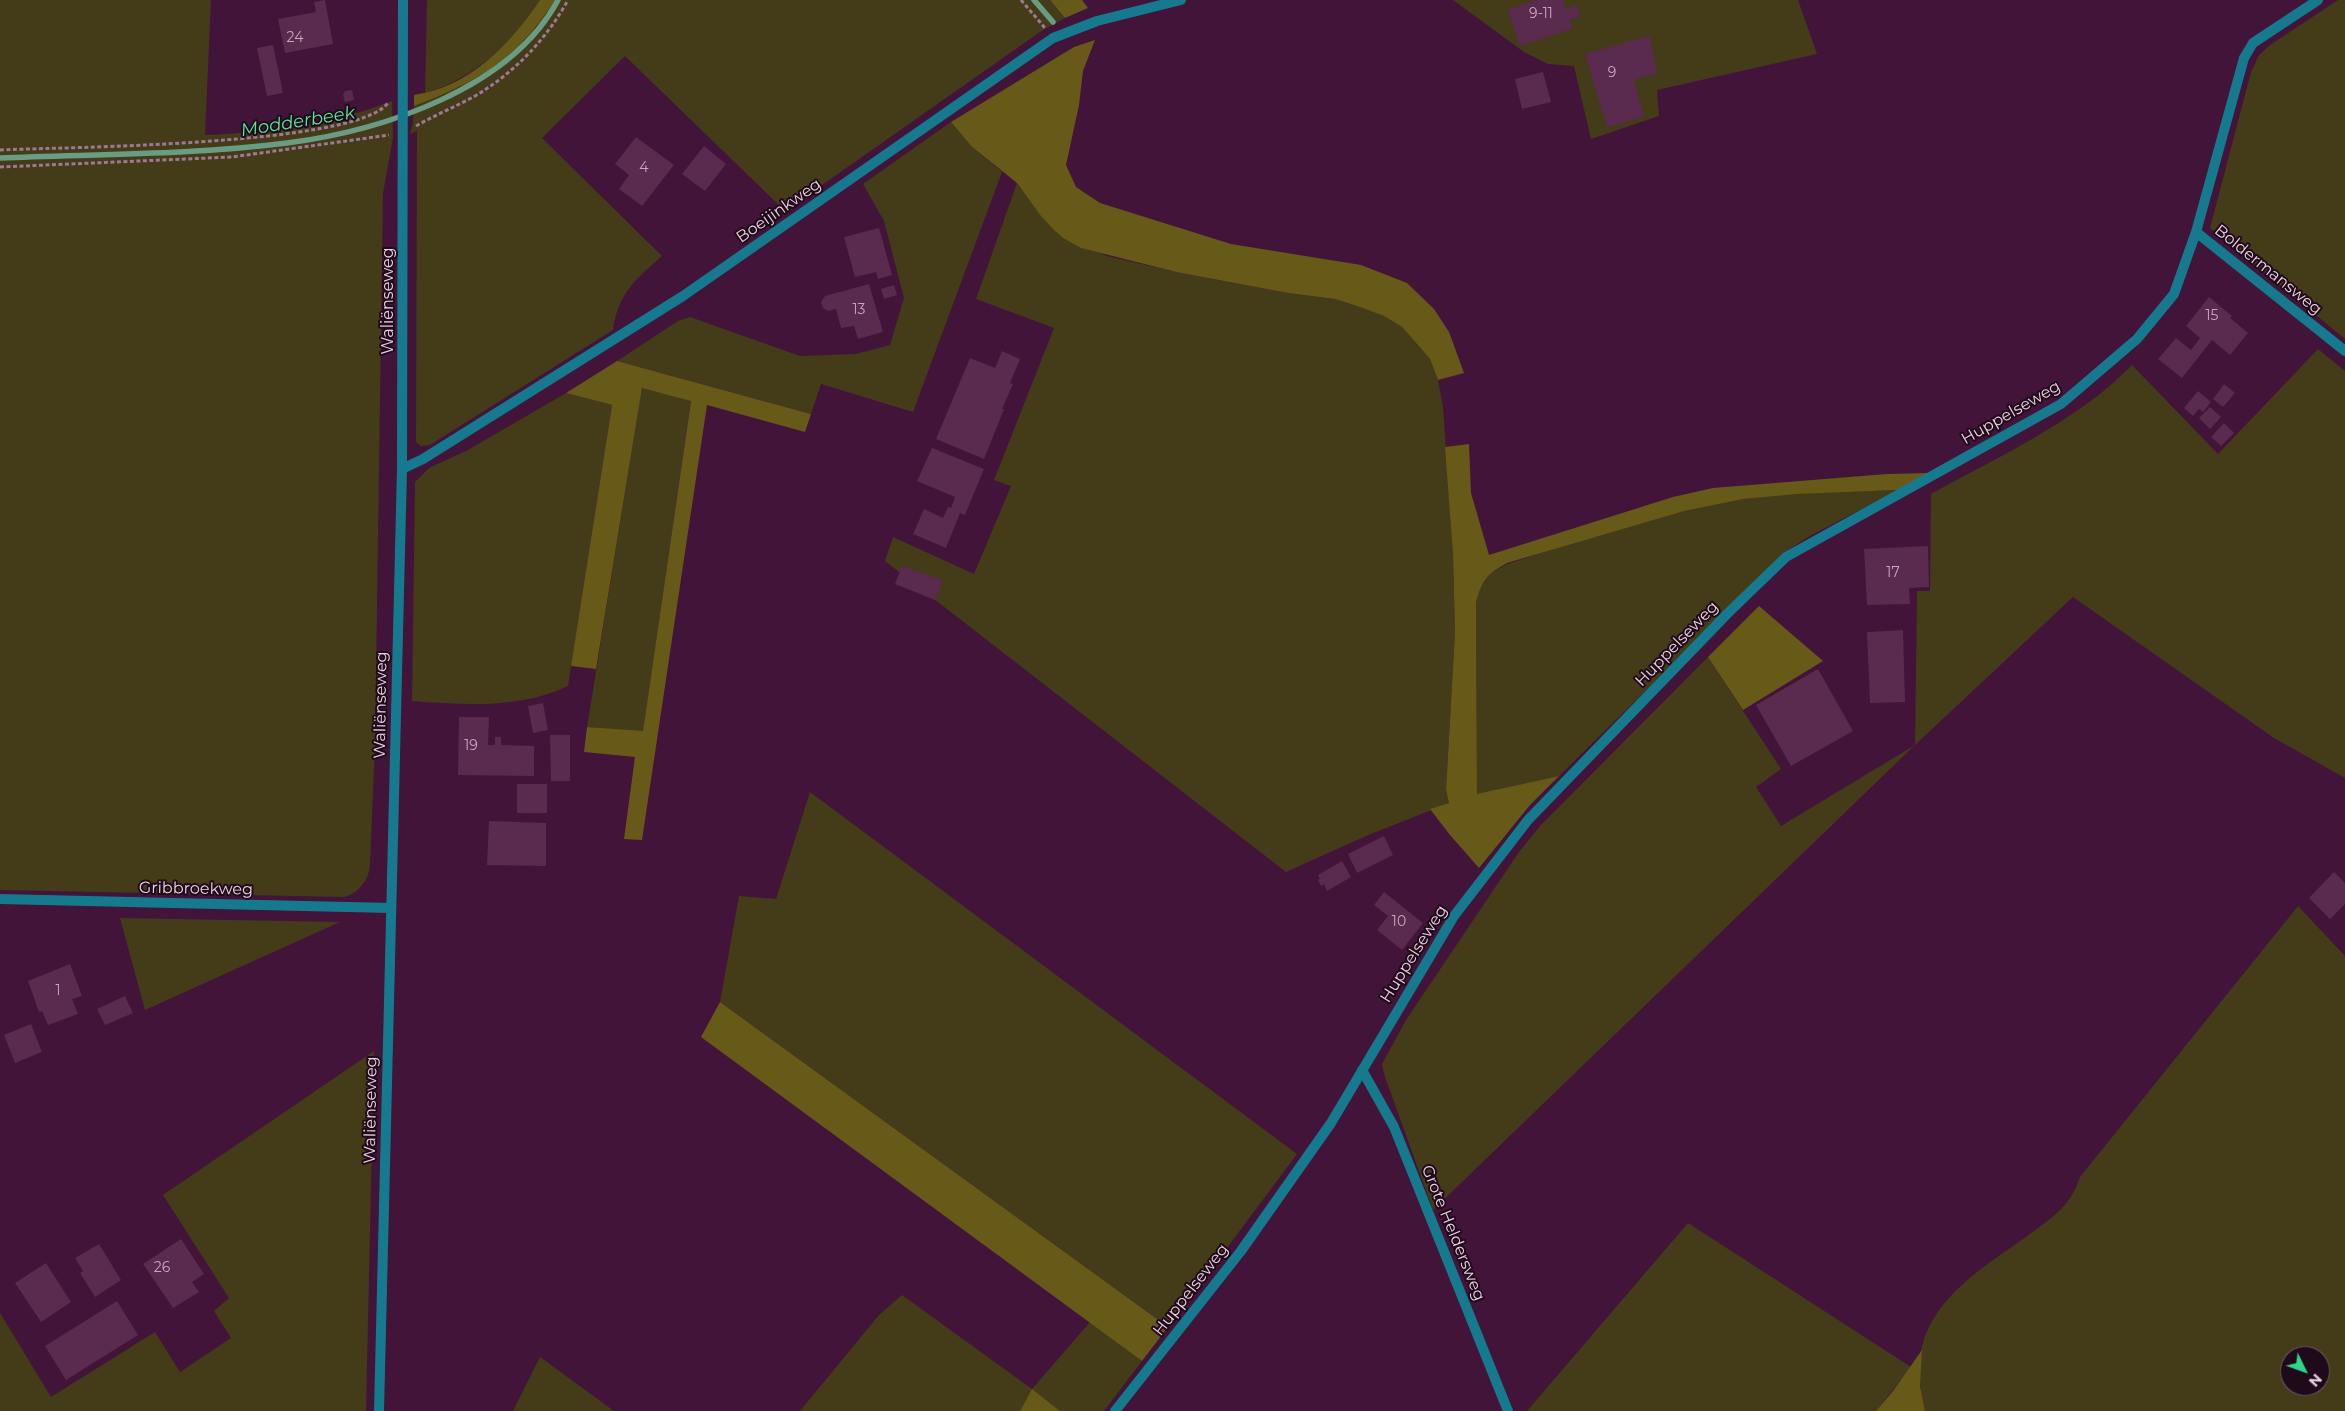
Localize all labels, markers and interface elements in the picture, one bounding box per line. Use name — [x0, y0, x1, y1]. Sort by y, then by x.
house number: 9-11 — [1529, 6, 1553, 22]
house number: 24 — [287, 30, 303, 46]
house number: 9 — [1608, 65, 1616, 81]
water label: Modderbeek — [239, 102, 357, 142]
house number: 4 — [639, 160, 649, 176]
street label: Boeijinkweg — [733, 175, 825, 247]
street label: Boldermansweg — [2210, 221, 2326, 319]
street label: Waliënseweg — [378, 247, 398, 355]
house number: 13 — [853, 302, 865, 318]
house number: 15 — [2206, 308, 2218, 324]
street label: Huppelseweg — [1958, 377, 2064, 449]
house number: 17 — [1886, 565, 1900, 581]
street label: Huppelseweg — [1631, 597, 1723, 691]
street label: Waliënseweg — [370, 651, 392, 759]
house number: 19 — [464, 738, 478, 754]
street label: Gribbroekweg — [139, 878, 253, 900]
street label: Huppelseweg — [1376, 902, 1452, 1006]
house number: 10 — [1392, 914, 1406, 930]
house number: 1 — [55, 983, 61, 999]
street label: Waliënseweg — [360, 1056, 382, 1164]
street label: Grote Heldersweg — [1417, 1162, 1489, 1304]
street label: Huppelseweg — [1149, 1240, 1233, 1340]
house number: 26 — [154, 1260, 170, 1276]
north arrow — [2280, 1346, 2330, 1396]
text: N — [2305, 1370, 2326, 1391]

